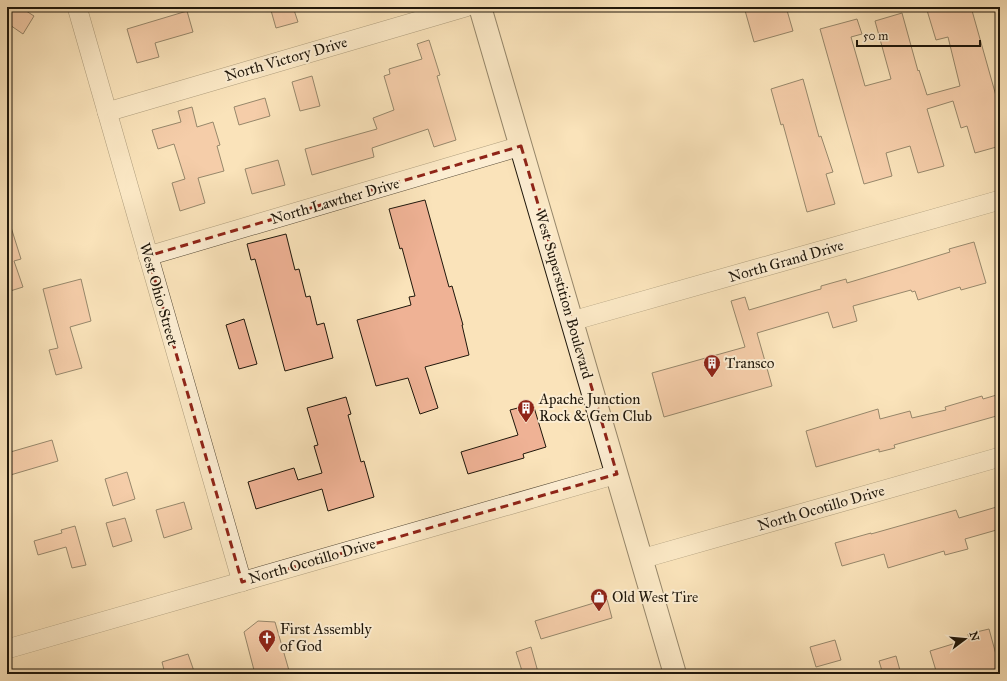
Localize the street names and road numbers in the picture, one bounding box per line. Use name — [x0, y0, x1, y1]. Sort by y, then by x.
street label: North Victory Drive — [223, 33, 349, 85]
street label: North Lawther Drive — [269, 174, 401, 228]
street label: West Superstition Boulevard — [531, 207, 597, 381]
street label: North Grand Drive — [726, 236, 846, 286]
street label: West Ohio Street — [136, 241, 182, 348]
street label: North Ocotillo Drive — [756, 481, 886, 535]
street label: North Ocotillo Drive — [247, 534, 377, 588]

